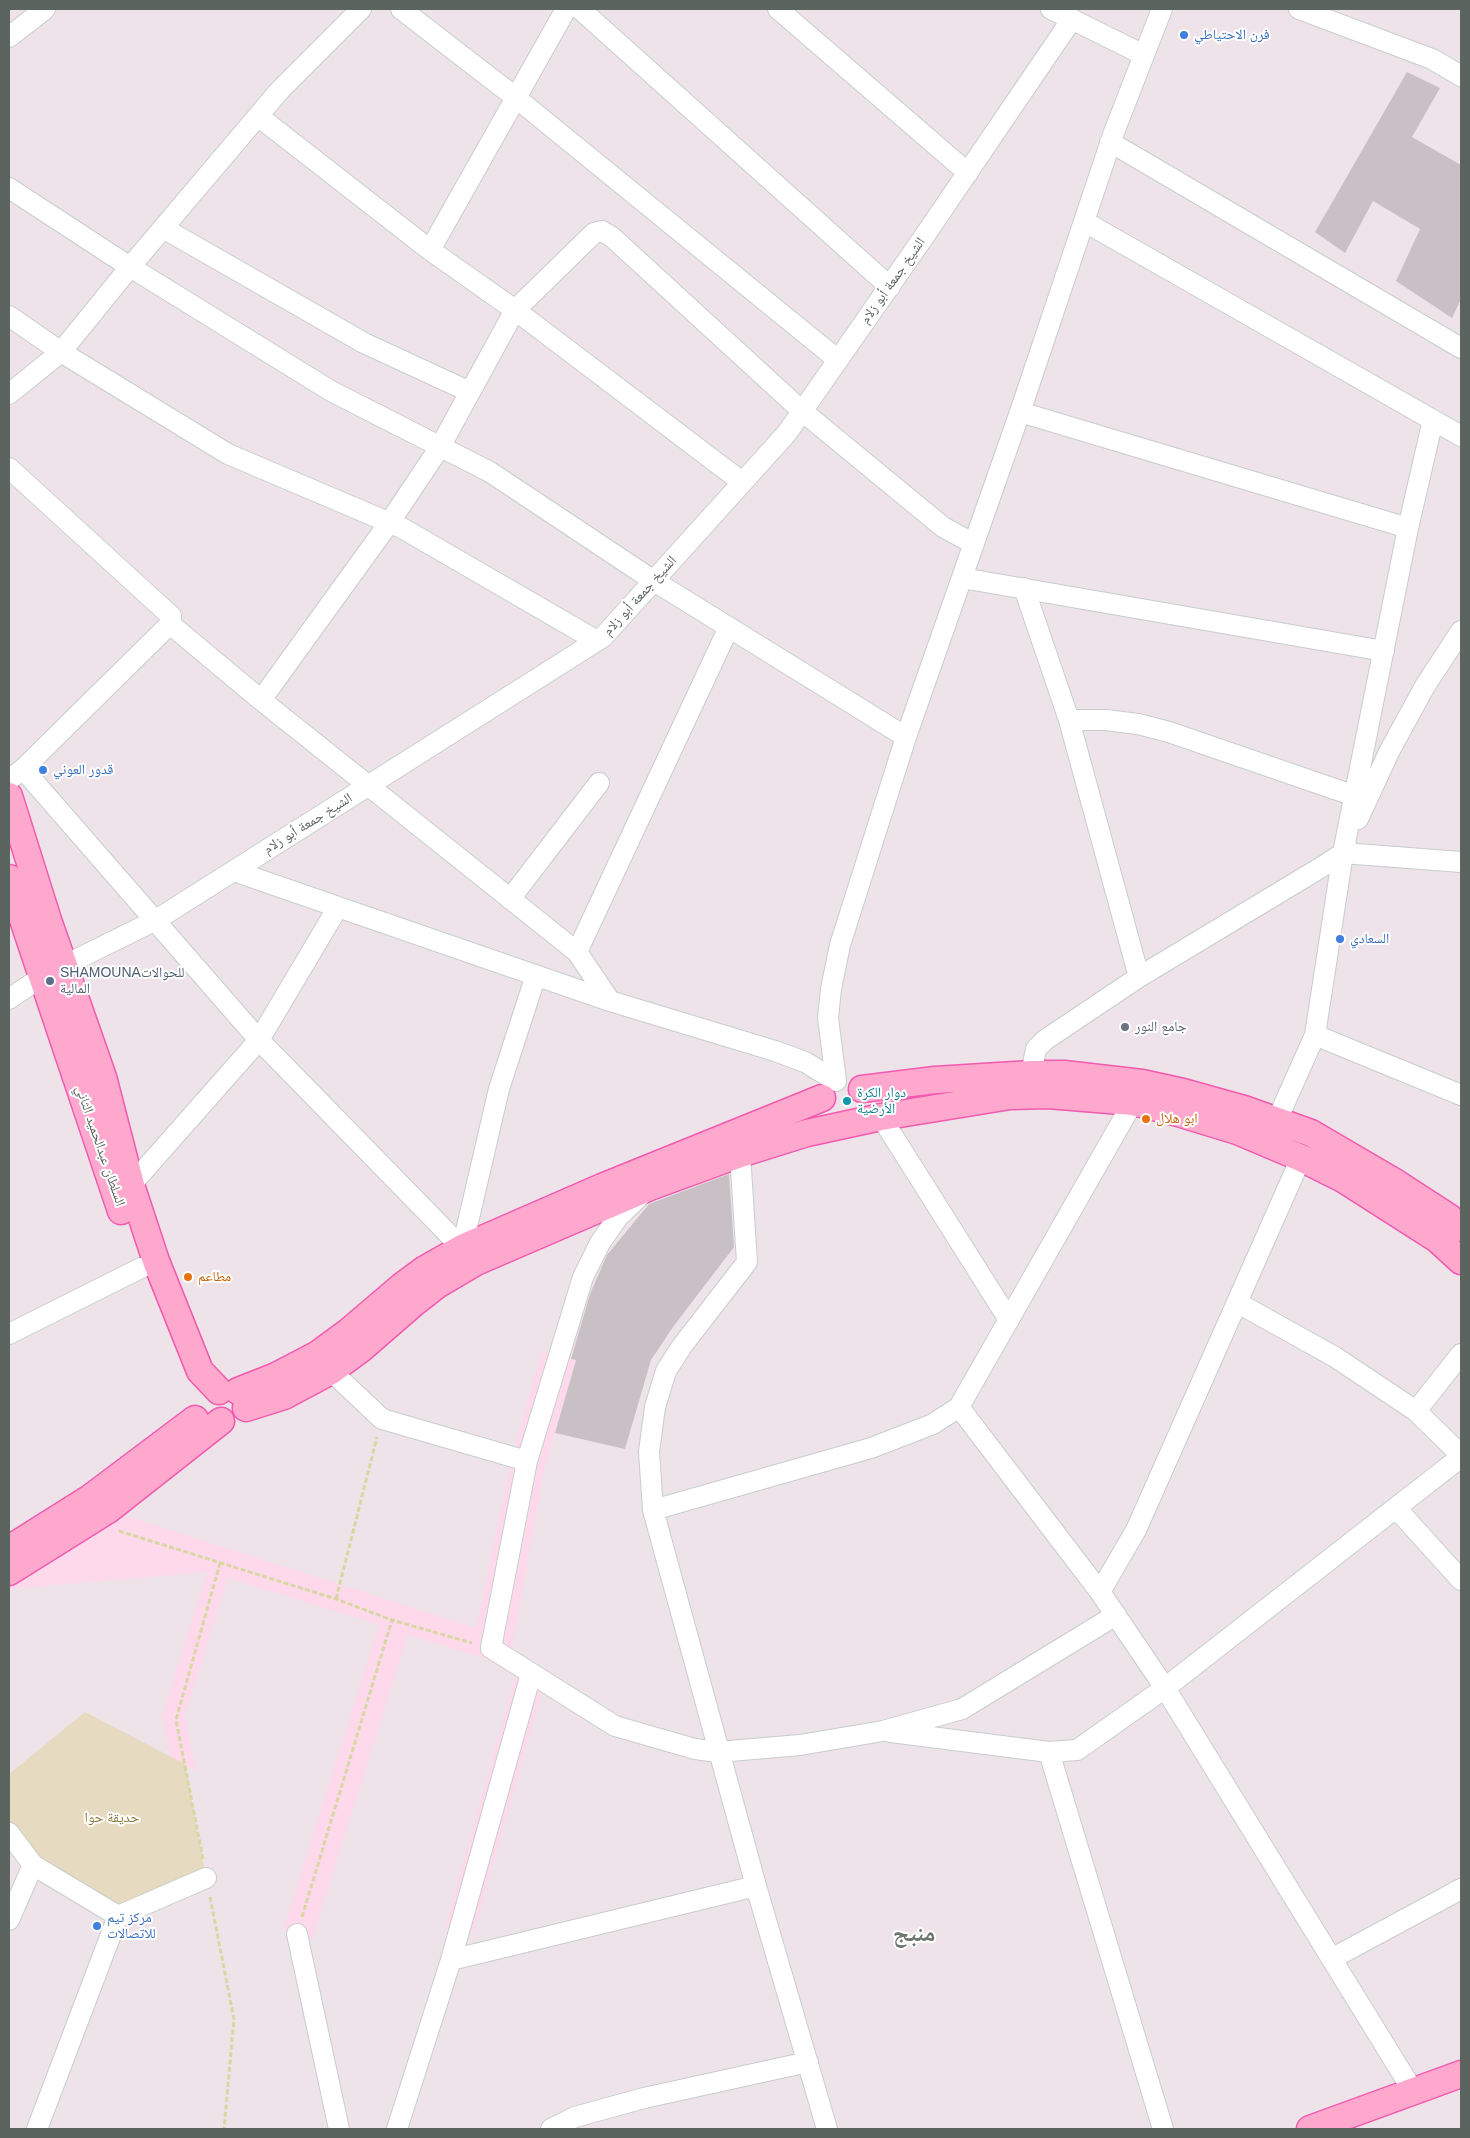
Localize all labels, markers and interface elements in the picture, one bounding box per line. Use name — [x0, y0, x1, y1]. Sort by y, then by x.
place label: فرن الاحتياطي — [1194, 27, 1270, 43]
marker: فرن الاحتياطي — [1178, 29, 1190, 41]
street label: الشيخ جمعة أبو زلام — [857, 235, 929, 327]
street label: الشيخ جمعة أبو زلام — [600, 553, 680, 639]
place label: قدور العوني — [53, 762, 113, 778]
marker: قدور العوني — [37, 764, 49, 776]
street label: الشيخ جمعة أبو زلام — [260, 790, 356, 858]
place label: السعادي — [1350, 931, 1389, 947]
marker: السعادي — [1334, 933, 1346, 945]
place label: SHAMOUNAللحوالات المالية — [60, 965, 185, 998]
marker: SHAMOUNAللحوالات المالية — [44, 975, 56, 987]
place label: جامع النور — [1135, 1019, 1187, 1035]
marker: جامع النور — [1119, 1021, 1131, 1033]
street label: السلطان عبدالحميد الثاني — [71, 1083, 129, 1209]
place label: دوار الكرة الأرضية — [857, 1085, 906, 1118]
marker: دوار الكرة الأرضية — [841, 1095, 853, 1107]
place label: ابو هلال — [1156, 1111, 1198, 1127]
marker: ابو هلال — [1140, 1113, 1152, 1125]
place label: مطاعم — [198, 1269, 231, 1285]
marker: مطاعم — [182, 1271, 194, 1283]
park label: حديقة حوا — [85, 1810, 139, 1826]
place label: مركز تيم للاتصالات — [107, 1910, 156, 1942]
marker: مركز تيم للاتصالات — [91, 1920, 103, 1932]
district label: منبج — [893, 1920, 935, 1948]

